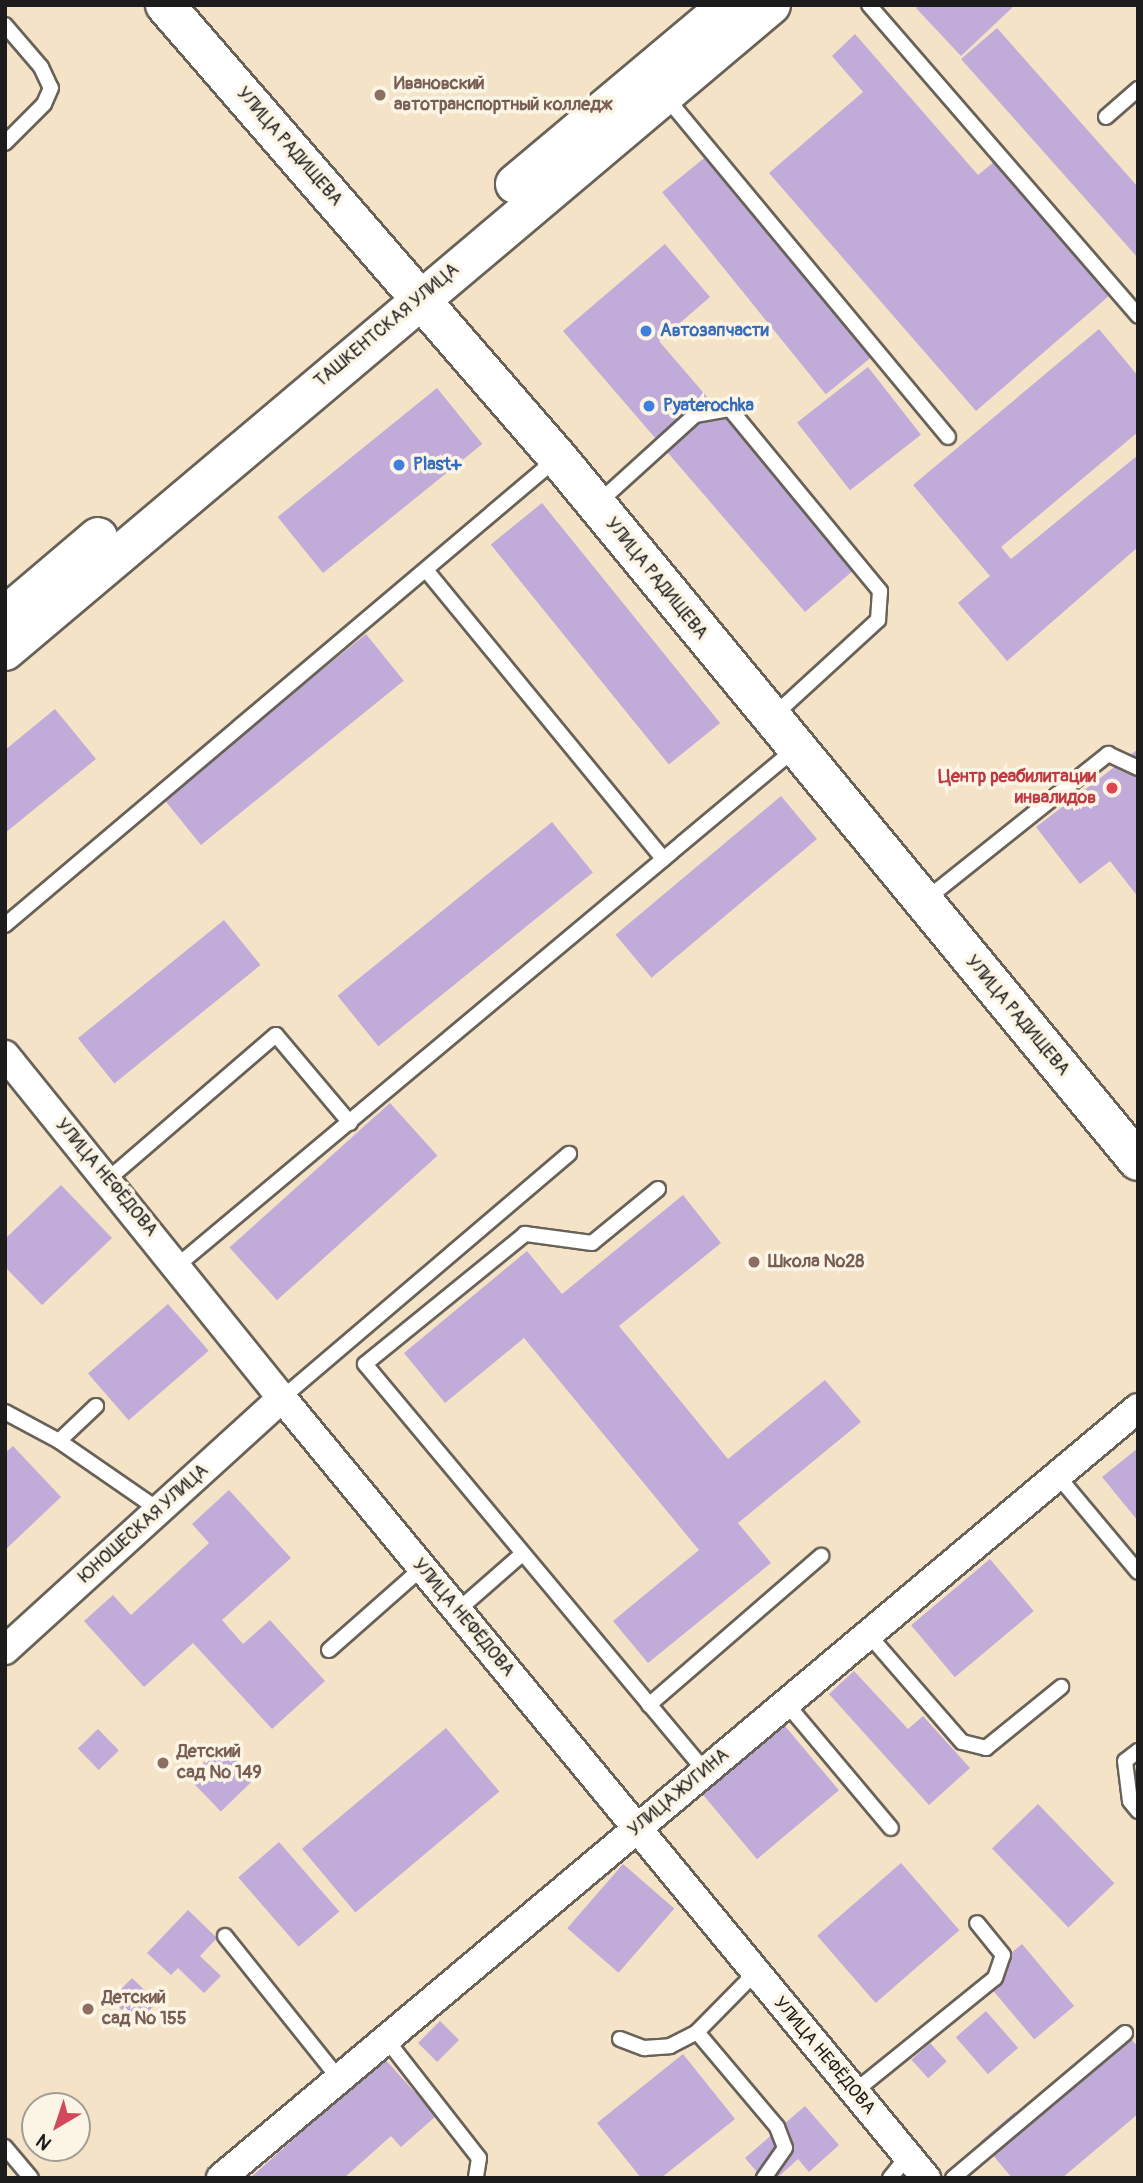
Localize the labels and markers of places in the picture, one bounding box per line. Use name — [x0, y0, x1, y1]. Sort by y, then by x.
place label: Ивановский автотранспортный колледж — [394, 74, 612, 116]
marker: Ивановский автотранспортный колледж — [372, 87, 388, 103]
place label: Автозапчасти — [660, 320, 769, 342]
marker: Автозапчасти — [638, 323, 654, 339]
place label: Pyaterochka — [663, 395, 754, 417]
marker: Pyaterochka — [641, 398, 657, 414]
place label: Plast+ — [413, 454, 461, 476]
marker: Plast+ — [391, 457, 407, 473]
place label: Центр реабилитации инвалидов — [938, 767, 1096, 810]
marker: Центр реабилитации инвалидов — [1102, 778, 1122, 798]
place label: Школа №28 — [768, 1251, 864, 1273]
marker: Школа №28 — [746, 1254, 762, 1270]
place label: Детский сад № 149 — [177, 1742, 262, 1784]
marker: Детский сад № 149 — [155, 1755, 171, 1771]
place label: Детский сад № 155 — [102, 1988, 187, 2030]
marker: Детский сад № 155 — [80, 2001, 96, 2017]

